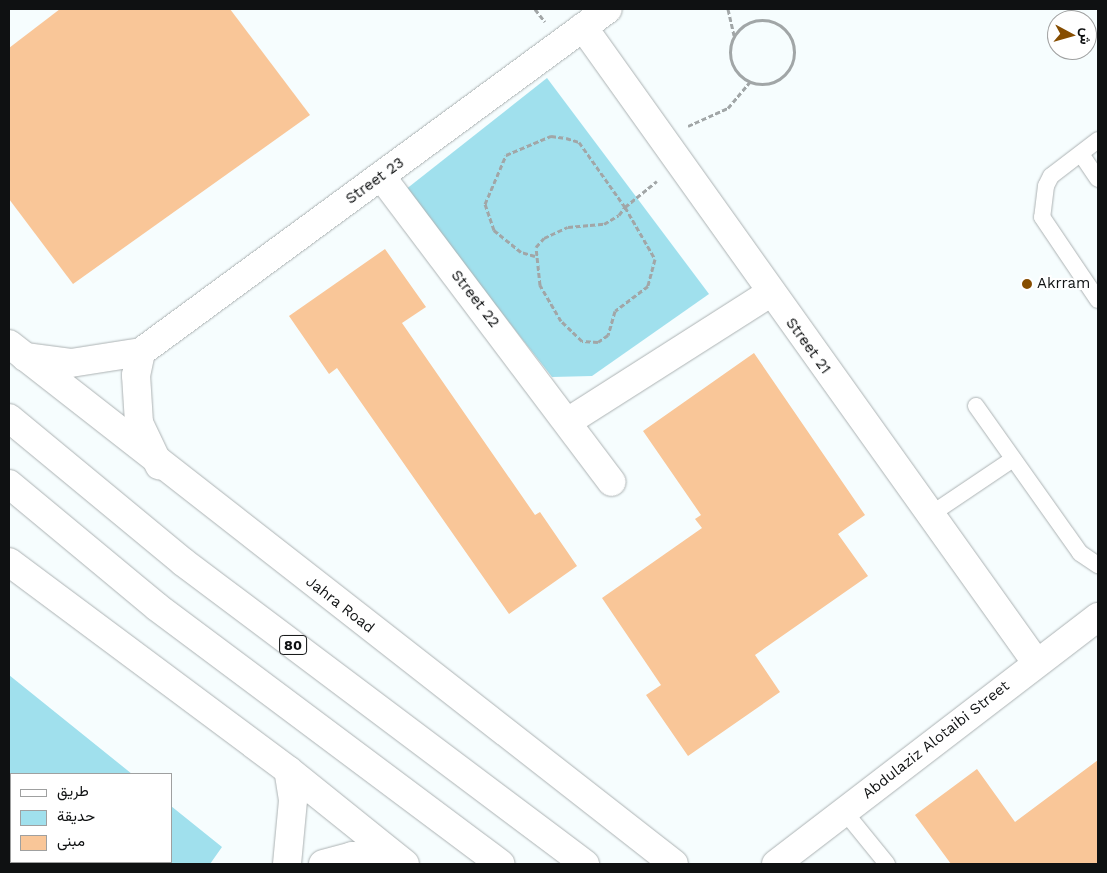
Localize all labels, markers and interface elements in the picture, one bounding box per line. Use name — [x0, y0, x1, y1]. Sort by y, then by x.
north arrow — [1047, 10, 1097, 60]
text: ش — [1077, 27, 1095, 46]
street label: Street 23 — [342, 154, 408, 208]
street label: Street 22 — [447, 267, 503, 331]
place label: Akrram — [1037, 275, 1090, 293]
marker: Akrram — [1021, 278, 1033, 290]
street label: Street 21 — [782, 314, 834, 378]
street label: Jahra Road — [302, 573, 378, 637]
road number: 80 — [278, 634, 308, 656]
street label: Abdulaziz Alotaibi Street — [859, 677, 1013, 803]
legend — [10, 773, 172, 863]
text: طريق — [57, 782, 89, 800]
text: حديقة — [57, 807, 95, 825]
text: مبنى — [57, 832, 85, 850]

